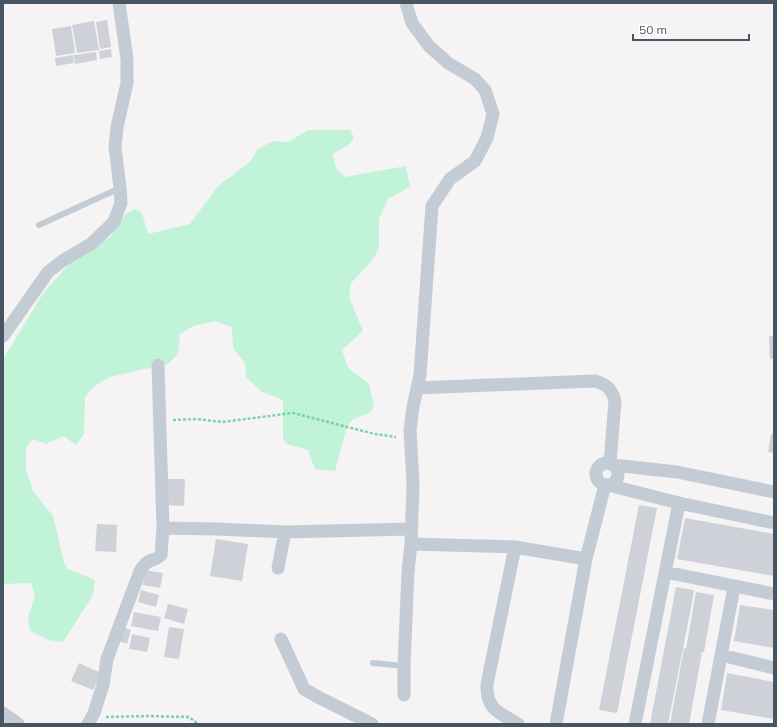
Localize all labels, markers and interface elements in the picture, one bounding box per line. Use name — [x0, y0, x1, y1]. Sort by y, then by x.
scale bar — [633, 16, 749, 42]
text: 50 m — [639, 22, 667, 37]

